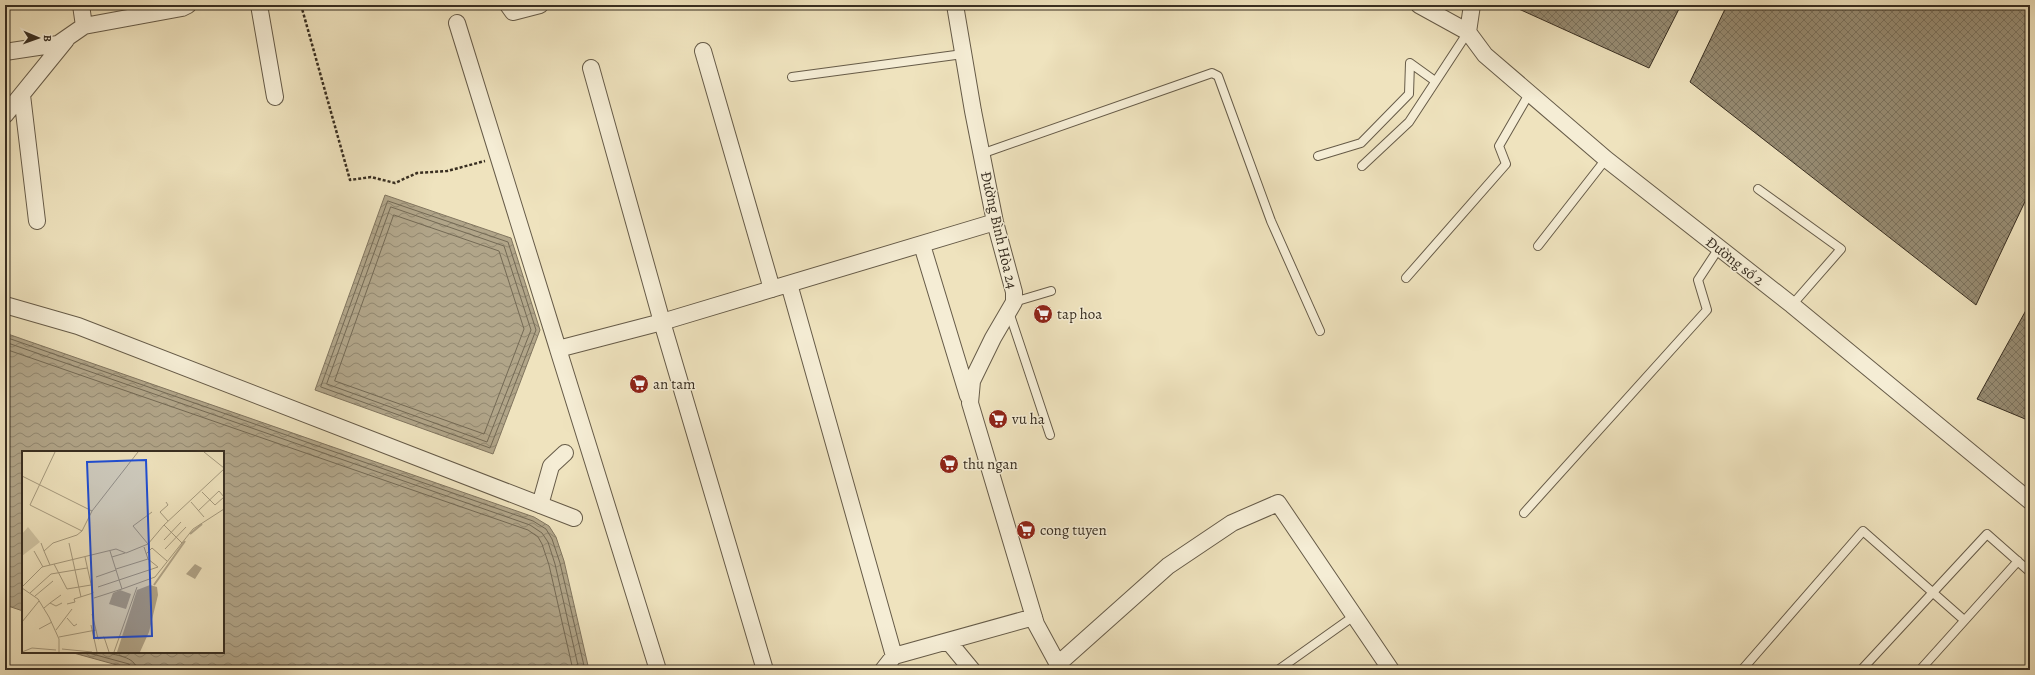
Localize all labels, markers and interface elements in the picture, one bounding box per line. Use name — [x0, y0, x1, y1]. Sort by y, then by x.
north arrow — [18, 18, 58, 58]
text: B — [40, 35, 55, 42]
street label: Đường Bình Hòa 24 — [976, 169, 1022, 291]
street label: Đường số 2 — [1702, 232, 1768, 290]
supermarket icon: tap hoa — [1032, 303, 1054, 325]
place label: tap hoa — [1057, 304, 1102, 324]
supermarket icon: an tam — [628, 373, 650, 395]
place label: an tam — [653, 374, 696, 394]
supermarket icon: vu ha — [987, 408, 1009, 430]
place label: vu ha — [1011, 409, 1045, 429]
inset map — [22, 451, 224, 653]
supermarket icon: thu ngan — [938, 453, 960, 475]
place label: thu ngan — [963, 454, 1018, 474]
supermarket icon: cong tuyen — [1015, 519, 1037, 541]
place label: cong tuyen — [1040, 520, 1107, 540]

